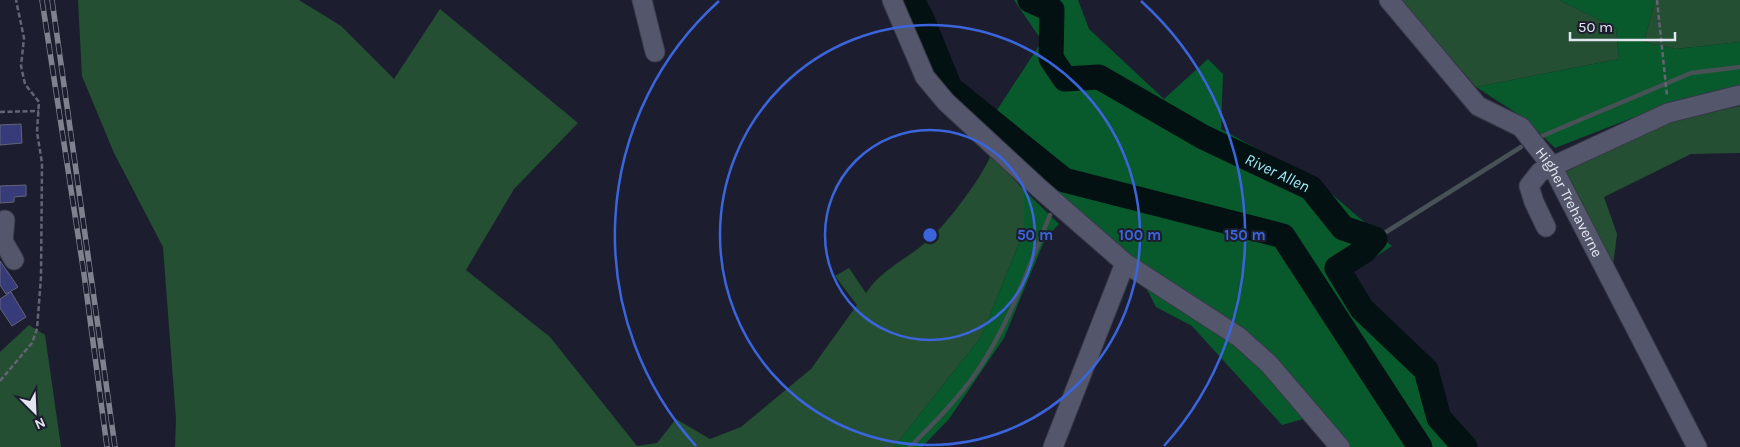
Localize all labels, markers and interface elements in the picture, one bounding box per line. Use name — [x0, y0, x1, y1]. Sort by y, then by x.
scale bar — [1570, 10, 1675, 42]
text: 50 m — [1578, 18, 1613, 36]
street label: Higher Trehaverne — [1531, 143, 1607, 260]
water label: River Allen — [1242, 149, 1313, 196]
centre of rings — [921, 226, 939, 244]
text: 50 m — [1017, 226, 1053, 244]
text: 100 m — [1119, 226, 1161, 244]
text: 150 m — [1224, 226, 1266, 244]
north arrow — [10, 387, 60, 437]
text: N — [32, 414, 48, 433]

